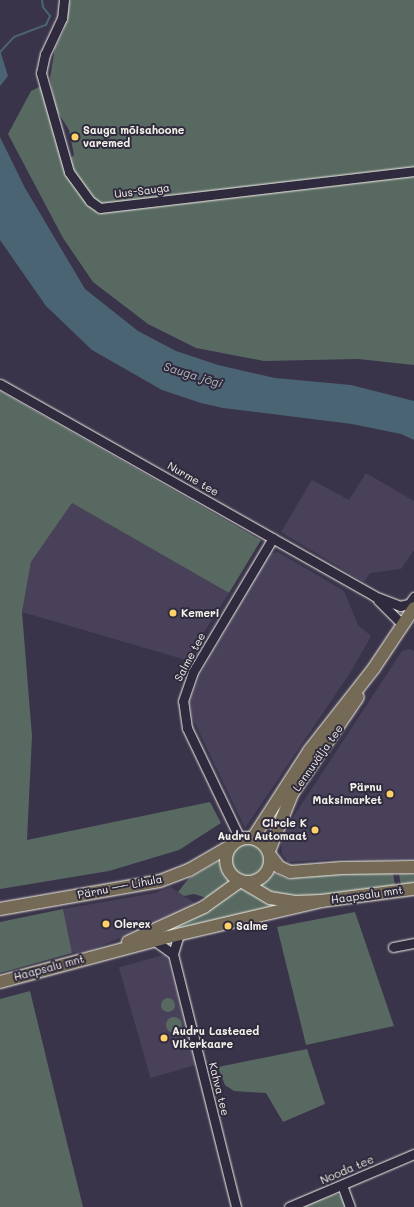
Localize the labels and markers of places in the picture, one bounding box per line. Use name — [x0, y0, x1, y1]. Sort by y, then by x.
place label: Sauga mõisahoone varemed — [83, 124, 184, 150]
marker: Sauga mõisahoone varemed — [70, 132, 80, 142]
place label: Kemeri — [181, 606, 220, 620]
marker: Kemeri — [168, 608, 178, 618]
place label: Pärnu Maksimarket — [313, 781, 382, 807]
marker: Pärnu Maksimarket — [385, 789, 395, 799]
place label: Circle K Audru Automaat — [217, 817, 307, 843]
marker: Circle K Audru Automaat — [310, 825, 320, 835]
place label: Olerex — [114, 917, 151, 931]
marker: Olerex — [101, 919, 111, 929]
place label: Salme — [236, 919, 268, 933]
marker: Salme — [223, 921, 233, 931]
place label: Audru Lasteaed Vikerkaare — [172, 1025, 259, 1051]
marker: Audru Lasteaed Vikerkaare — [159, 1033, 169, 1043]

